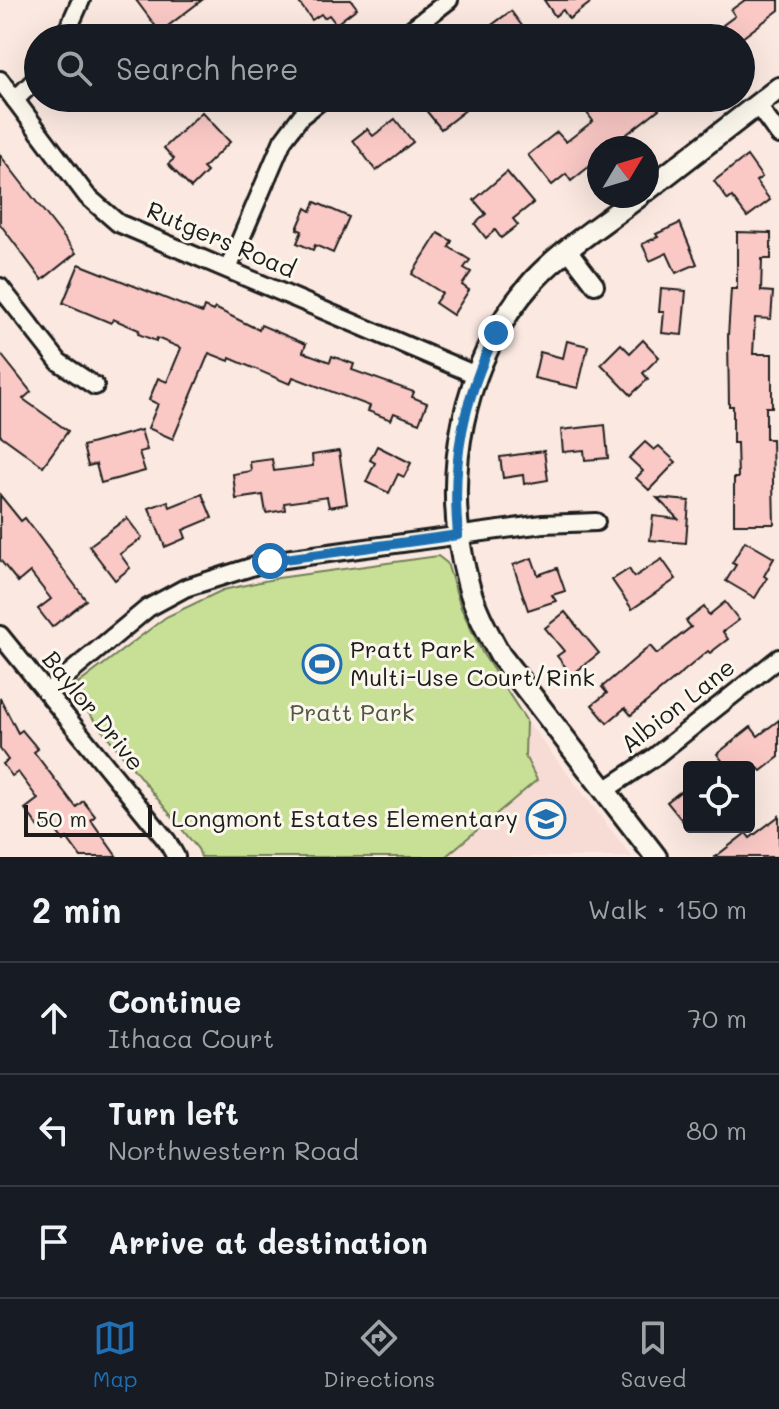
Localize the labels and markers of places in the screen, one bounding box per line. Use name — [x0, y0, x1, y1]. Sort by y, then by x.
place label: Pratt Park Multi-Use Court/Rink — [350, 633, 595, 692]
sports icon: Pratt Park Multi-Use Court/Rink — [301, 643, 343, 685]
school or university icon: Longmont Estates Elementary — [525, 798, 567, 840]
place label: Longmont Estates Elementary — [171, 802, 518, 833]

